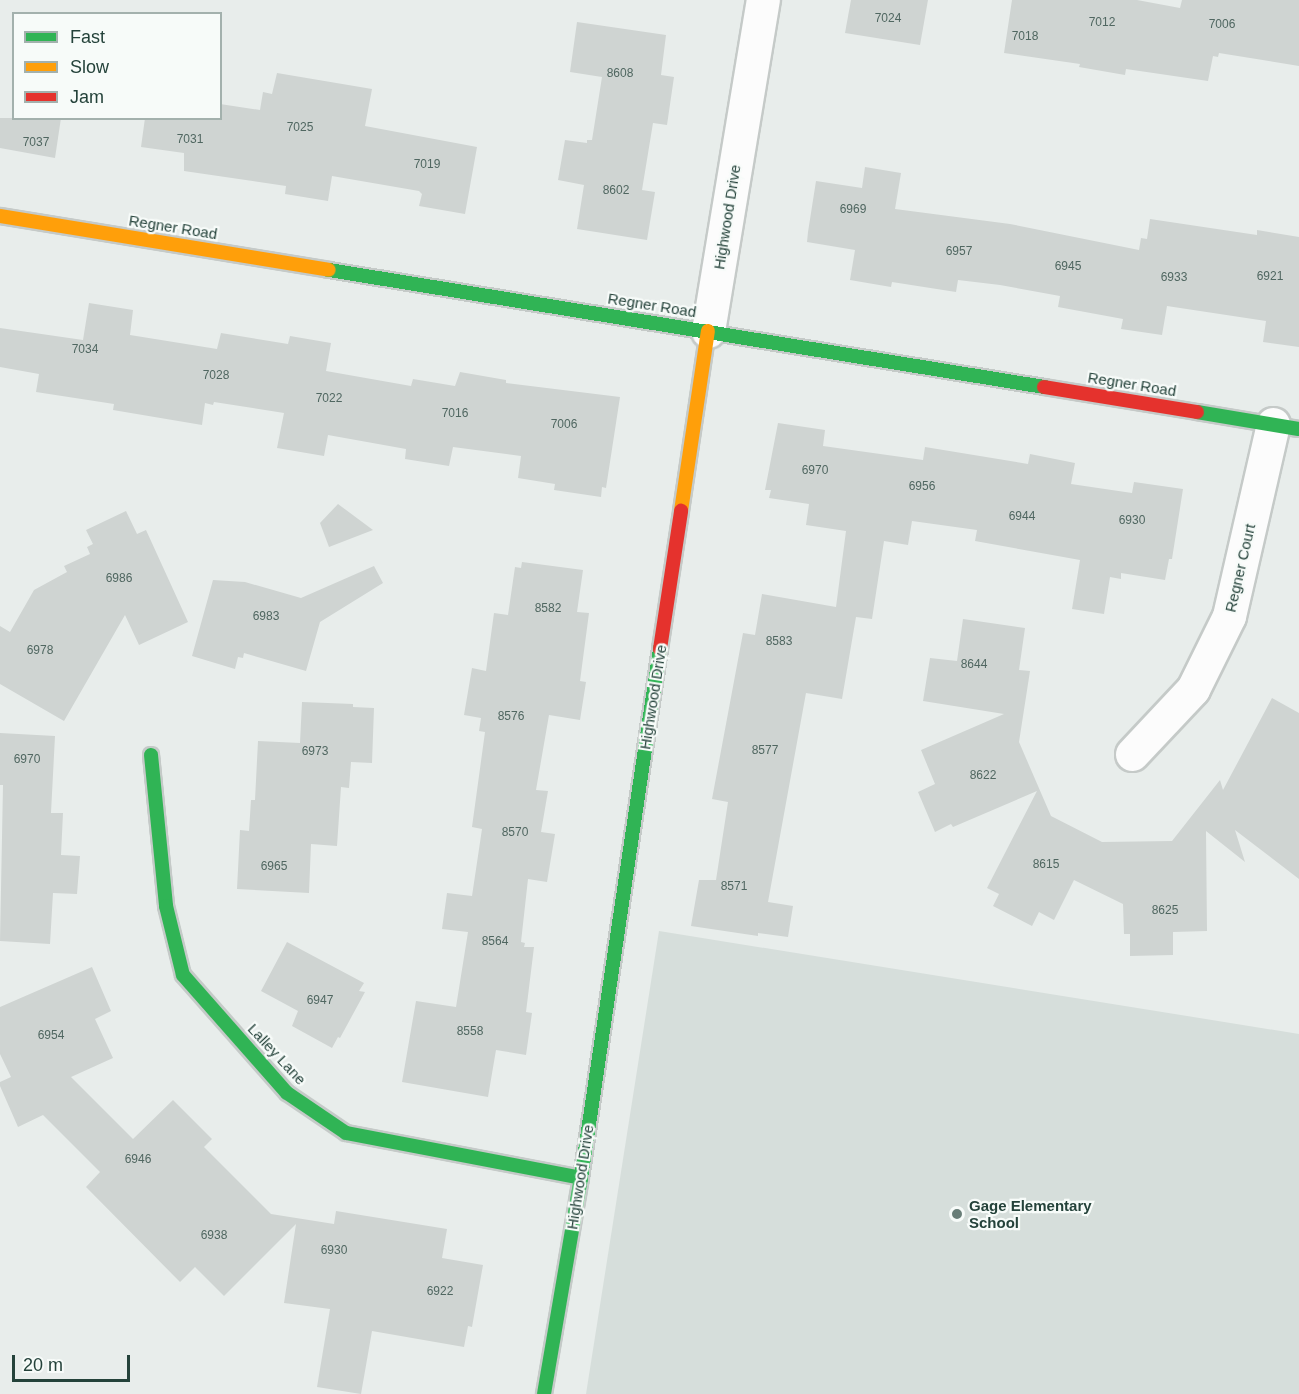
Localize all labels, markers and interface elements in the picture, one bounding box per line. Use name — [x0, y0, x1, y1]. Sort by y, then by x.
legend — [12, 12, 222, 120]
house number: 7024 — [875, 12, 901, 26]
house number: 7012 — [1089, 16, 1115, 30]
house number: 7006 — [1209, 18, 1235, 32]
text: Fast — [70, 27, 105, 47]
house number: 7018 — [1012, 30, 1038, 44]
text: Slow — [70, 57, 109, 77]
house number: 8608 — [607, 67, 633, 81]
text: Jam — [70, 87, 104, 107]
house number: 7025 — [287, 121, 313, 135]
house number: 7031 — [177, 133, 203, 147]
house number: 7037 — [23, 136, 49, 150]
house number: 7019 — [414, 158, 440, 172]
street label: Highwood Drive — [710, 163, 744, 271]
house number: 8602 — [603, 184, 629, 198]
house number: 6969 — [840, 203, 866, 217]
street label: Regner Road — [128, 211, 218, 243]
house number: 6957 — [946, 245, 972, 259]
house number: 6945 — [1055, 260, 1081, 274]
house number: 6921 — [1257, 270, 1283, 284]
house number: 6933 — [1161, 271, 1187, 285]
street label: Regner Road — [607, 289, 697, 321]
house number: 7034 — [72, 343, 98, 357]
street label: Regner Road — [1087, 368, 1177, 400]
house number: 7028 — [203, 369, 229, 383]
house number: 7022 — [316, 392, 342, 406]
house number: 7016 — [442, 407, 468, 421]
house number: 7006 — [551, 418, 577, 432]
house number: 6970 — [802, 464, 828, 478]
house number: 6956 — [909, 480, 935, 494]
house number: 6944 — [1009, 510, 1035, 524]
house number: 6930 — [1119, 514, 1145, 528]
street label: Regner Court — [1221, 522, 1259, 614]
house number: 6986 — [106, 572, 132, 586]
house number: 8582 — [535, 602, 561, 616]
house number: 6983 — [253, 610, 279, 624]
house number: 8583 — [766, 635, 792, 649]
street label: Highwood Drive — [636, 643, 670, 751]
house number: 6978 — [27, 644, 53, 658]
house number: 8644 — [961, 658, 987, 672]
house number: 8576 — [498, 710, 524, 724]
house number: 8577 — [752, 744, 778, 758]
house number: 6973 — [302, 745, 328, 759]
house number: 6970 — [14, 753, 40, 767]
house number: 8622 — [970, 769, 996, 783]
house number: 8570 — [502, 826, 528, 840]
house number: 8615 — [1033, 858, 1059, 872]
house number: 6965 — [261, 860, 287, 874]
house number: 8571 — [721, 880, 747, 894]
house number: 8625 — [1152, 904, 1178, 918]
house number: 8564 — [482, 935, 508, 949]
house number: 6947 — [307, 994, 333, 1008]
street label: Lalley Lane — [244, 1020, 310, 1088]
house number: 8558 — [457, 1025, 483, 1039]
house number: 6954 — [38, 1029, 64, 1043]
street label: Highwood Drive — [563, 1123, 597, 1231]
house number: 6946 — [125, 1153, 151, 1167]
place label: Gage Elementary School — [969, 1196, 1092, 1231]
marker: Gage Elementary School — [950, 1207, 964, 1221]
house number: 6938 — [201, 1229, 227, 1243]
house number: 6930 — [321, 1244, 347, 1258]
house number: 6922 — [427, 1285, 453, 1299]
scale bar — [15, 1343, 134, 1381]
text: 20 m — [23, 1355, 63, 1375]

